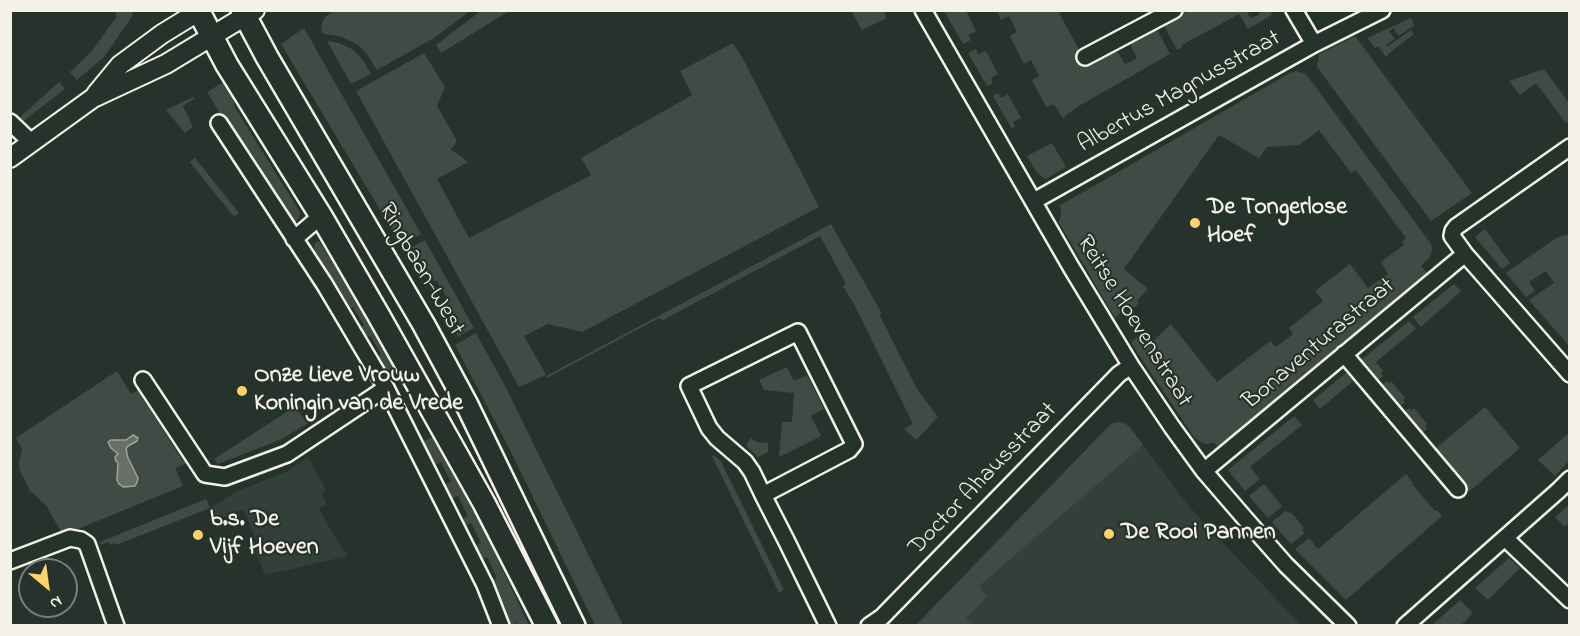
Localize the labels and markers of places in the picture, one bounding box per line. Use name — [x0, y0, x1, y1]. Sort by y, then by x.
place label: De Tongerlose Hoef — [1207, 195, 1347, 251]
marker: De Tongerlose Hoef — [1188, 216, 1202, 230]
place label: Onze Lieve Vrouw Koningin van de Vrede — [254, 363, 463, 419]
marker: Onze Lieve Vrouw Koningin van de Vrede — [235, 384, 249, 398]
place label: b.s. De Vijf Hoeven — [210, 507, 318, 563]
place label: De Rooi Pannen — [1121, 520, 1276, 548]
marker: De Rooi Pannen — [1102, 527, 1116, 541]
marker: b.s. De Vijf Hoeven — [191, 528, 205, 542]

